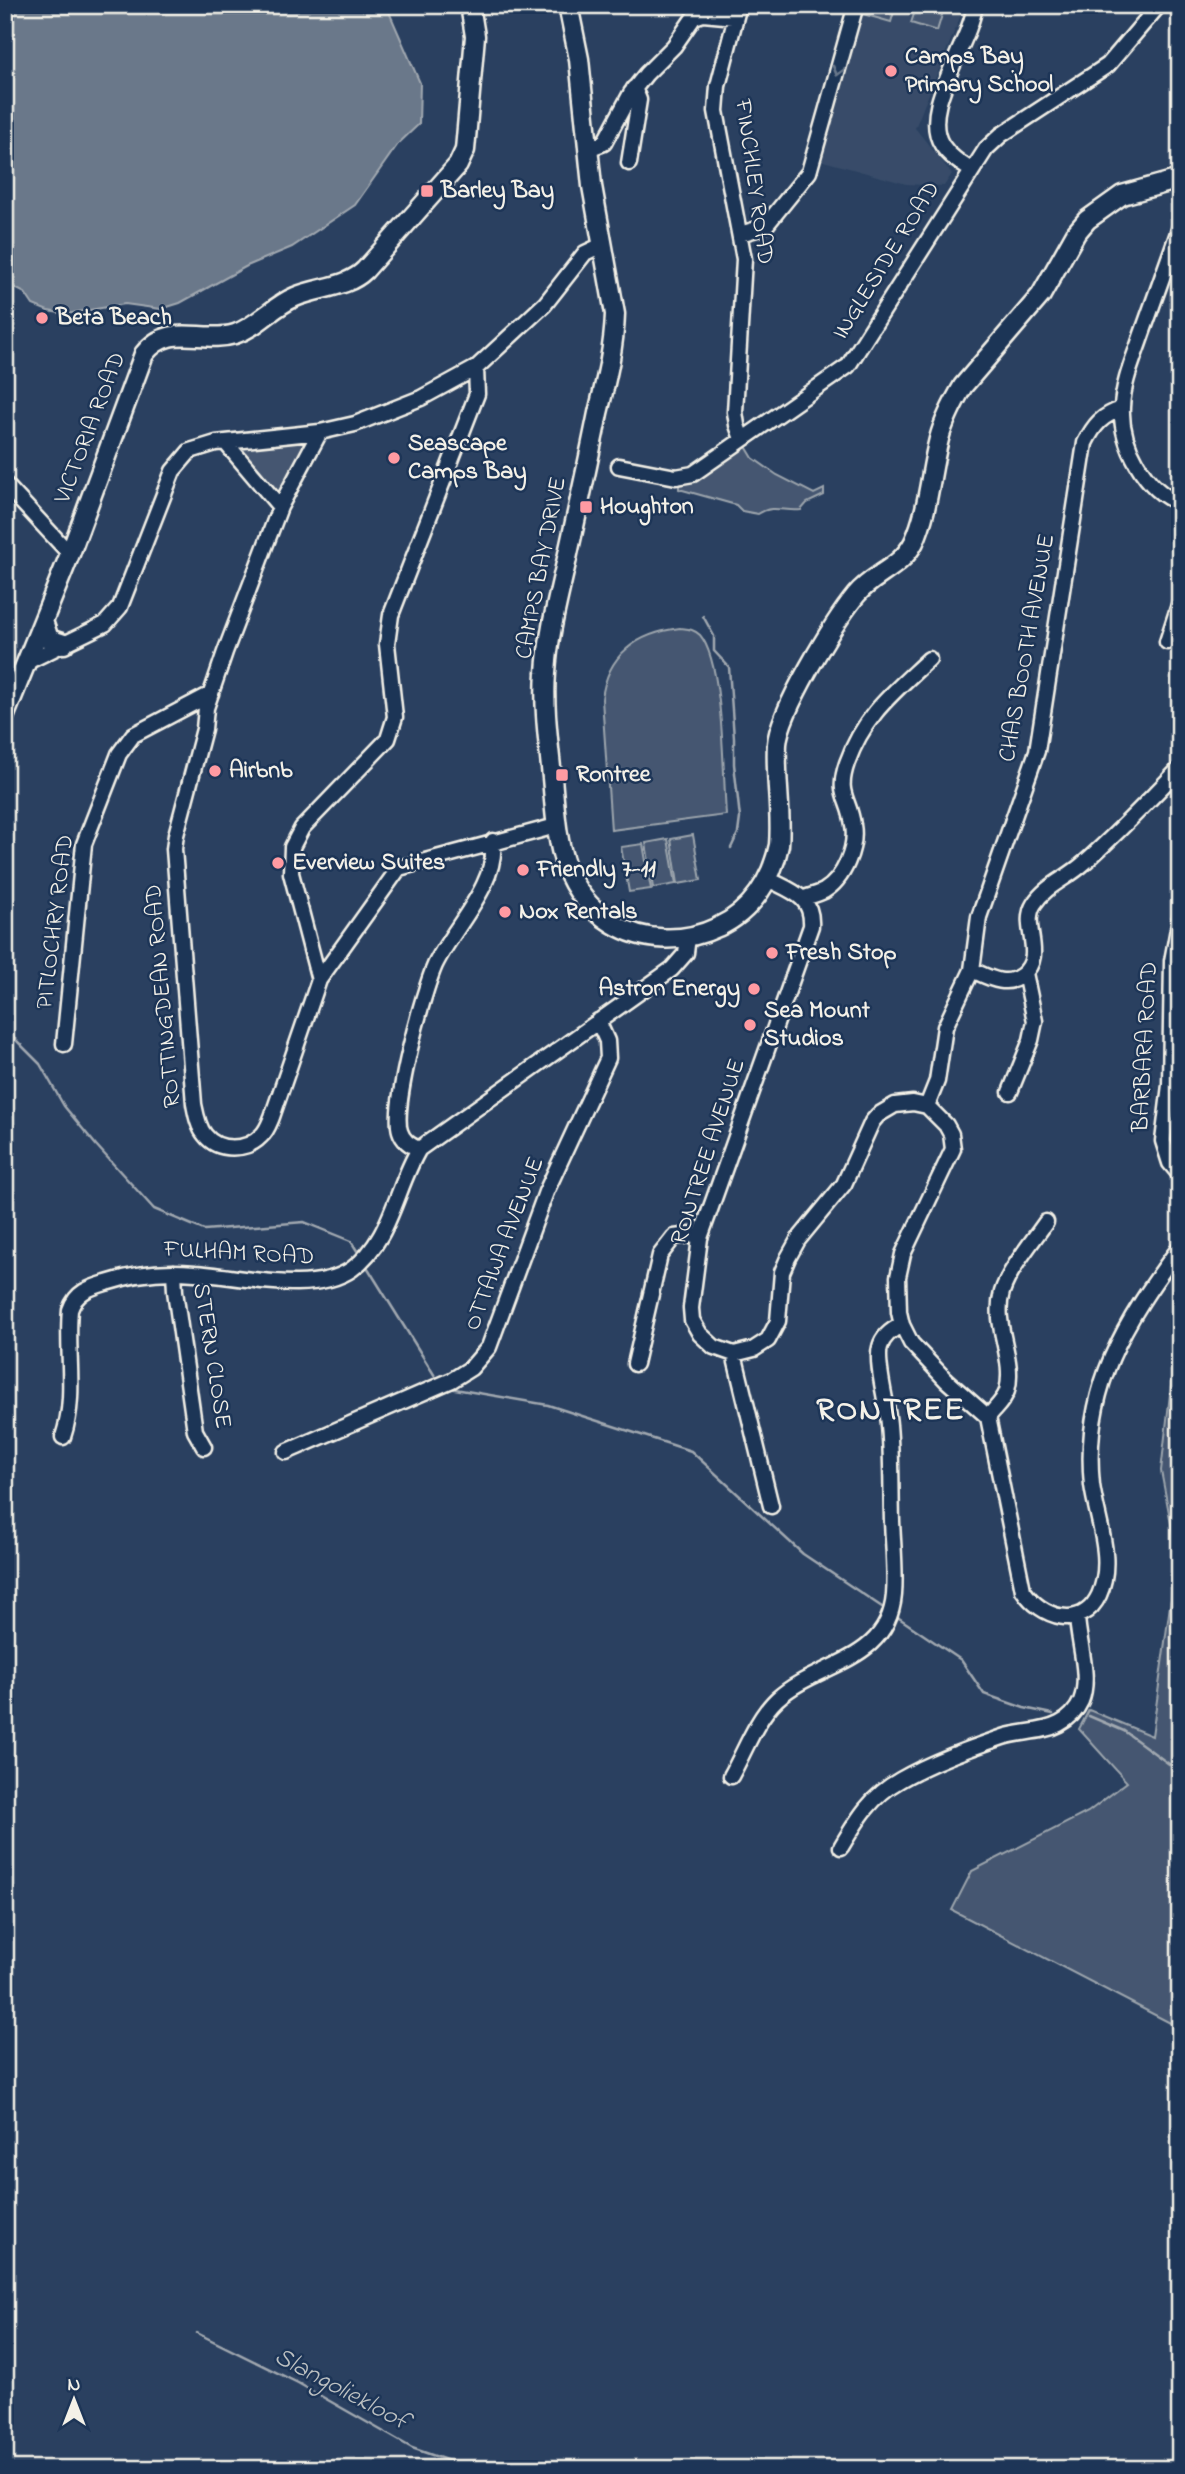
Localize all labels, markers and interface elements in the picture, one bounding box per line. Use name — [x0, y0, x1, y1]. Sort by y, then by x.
place label: Camps Bay Primary School — [905, 40, 1053, 104]
marker: Camps Bay Primary School — [883, 63, 899, 79]
one-way arrow — [832, 65, 846, 77]
street label: FINCHLEY ROAD — [724, 96, 782, 267]
place label: Barley Bay — [440, 174, 554, 210]
street label: INGLESIDE ROAD — [824, 175, 950, 347]
marker: Barley Bay — [419, 183, 435, 199]
place label: Beta Beach — [55, 301, 172, 336]
marker: Beta Beach — [34, 310, 50, 326]
street label: VICTORIA ROAD — [46, 347, 136, 510]
place label: Seascape Camps Bay — [408, 427, 527, 491]
marker: Seascape Camps Bay — [386, 450, 402, 466]
street label: CAMPS BAY DRIVE — [507, 474, 577, 662]
place label: Houghton — [600, 490, 694, 526]
marker: Houghton — [578, 499, 594, 515]
street label: CHAS BOOTH AVENUE — [991, 531, 1065, 765]
place label: Airbnb — [229, 754, 293, 789]
place label: Rontree — [576, 758, 652, 793]
marker: Airbnb — [207, 763, 223, 779]
marker: Rontree — [554, 767, 570, 783]
street label: PITLOCHRY ROAD — [28, 833, 84, 1011]
place label: Everview Suites — [292, 846, 445, 881]
place label: Friendly 7-11 — [536, 853, 656, 889]
marker: Everview Suites — [270, 855, 286, 871]
marker: Friendly 7-11 — [515, 862, 531, 878]
street label: ROTTINGDEAN ROAD — [137, 883, 191, 1109]
place label: Nox Rentals — [519, 895, 638, 930]
marker: Nox Rentals — [497, 904, 513, 920]
place label: Fresh Stop — [785, 936, 896, 971]
marker: Fresh Stop — [764, 945, 780, 961]
street label: BARBARA ROAD — [1124, 961, 1168, 1134]
place label: Astron Energy — [598, 972, 740, 1008]
marker: Astron Energy — [746, 981, 762, 997]
place label: Sea Mount Studios — [764, 994, 871, 1057]
marker: Sea Mount Studios — [742, 1017, 758, 1033]
street label: RONTREE AVENUE — [662, 1054, 756, 1250]
street label: OTTAWA AVENUE — [456, 1152, 554, 1336]
street label: FULHAM ROAD — [162, 1233, 315, 1275]
street label: STERN CLOSE — [182, 1281, 240, 1431]
district label: RONTREE — [816, 1388, 966, 1435]
water label: Slangoliekloof — [267, 2339, 419, 2443]
north arrow — [38, 2366, 108, 2436]
text: N — [68, 2372, 81, 2399]

